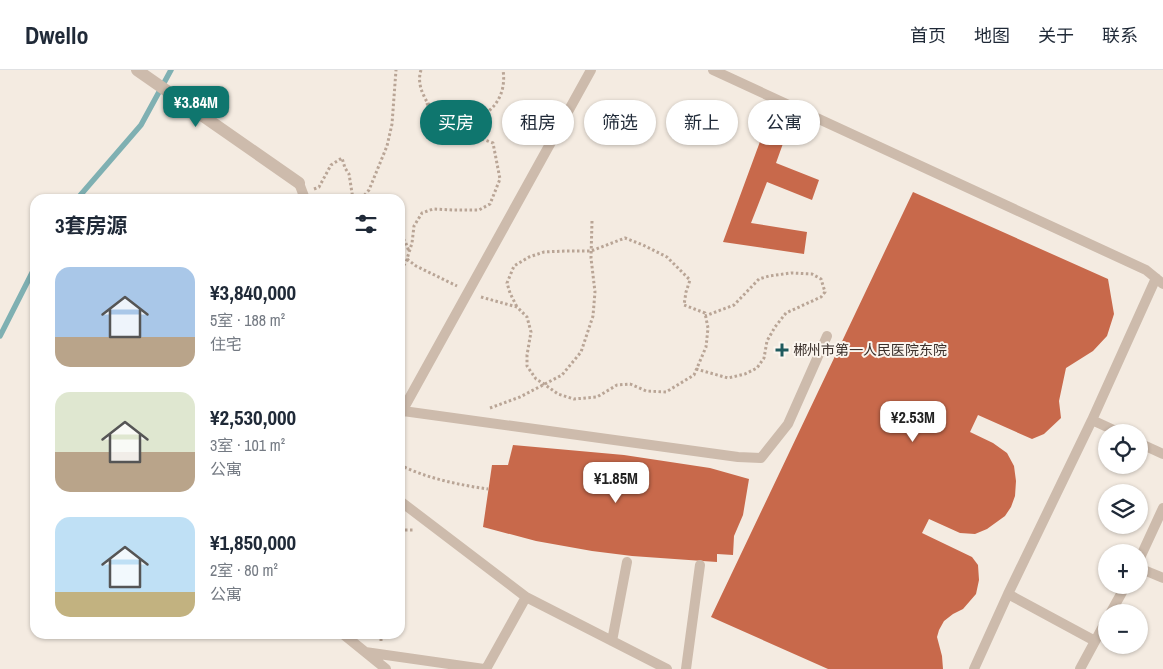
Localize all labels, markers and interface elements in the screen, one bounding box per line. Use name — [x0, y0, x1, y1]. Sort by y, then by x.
text: Dwello — [25, 19, 88, 51]
text: 首页 — [910, 23, 946, 48]
text: 地图 — [974, 23, 1010, 48]
text: 关于 — [1038, 23, 1074, 48]
text: 联系 — [1102, 23, 1138, 48]
pin: ¥3.84M — [155, 85, 237, 128]
text: ¥3.84M — [174, 91, 218, 113]
chip: 买房 — [420, 100, 492, 145]
chip: 租房 — [502, 100, 574, 145]
chip: 筛选 — [584, 100, 656, 145]
chip: 新上 — [666, 100, 738, 145]
chip: 公寓 — [748, 100, 820, 145]
icon: filters — [352, 210, 380, 238]
text: 3套房源 — [55, 211, 128, 240]
text: ¥3,840,000 — [210, 278, 296, 307]
icon: home — [95, 287, 155, 347]
text: 5室 · 188 m² — [210, 309, 285, 331]
text: 住宅 — [210, 333, 242, 355]
place label: 郴州市第一人民医院东院 — [793, 341, 947, 359]
marker: 郴州市第一人民医院东院 — [775, 343, 789, 357]
pin: ¥2.53M — [872, 400, 954, 443]
text: ¥2,530,000 — [210, 403, 296, 432]
text: ¥2.53M — [891, 406, 935, 428]
icon: home — [95, 412, 155, 472]
map controls — [1098, 424, 1148, 654]
button: locate — [1098, 424, 1148, 474]
text: 3室 · 101 m² — [210, 434, 285, 456]
text: 公寓 — [210, 458, 242, 480]
pin: ¥1.85M — [575, 462, 657, 504]
text: ¥1.85M — [594, 467, 638, 489]
button: layers — [1098, 484, 1148, 534]
text: ¥1,850,000 — [210, 528, 296, 557]
icon: home — [95, 537, 155, 597]
button: + — [1098, 544, 1148, 594]
text: 2室 · 80 m² — [210, 559, 278, 581]
text: 公寓 — [210, 583, 242, 605]
button: − — [1098, 604, 1148, 654]

